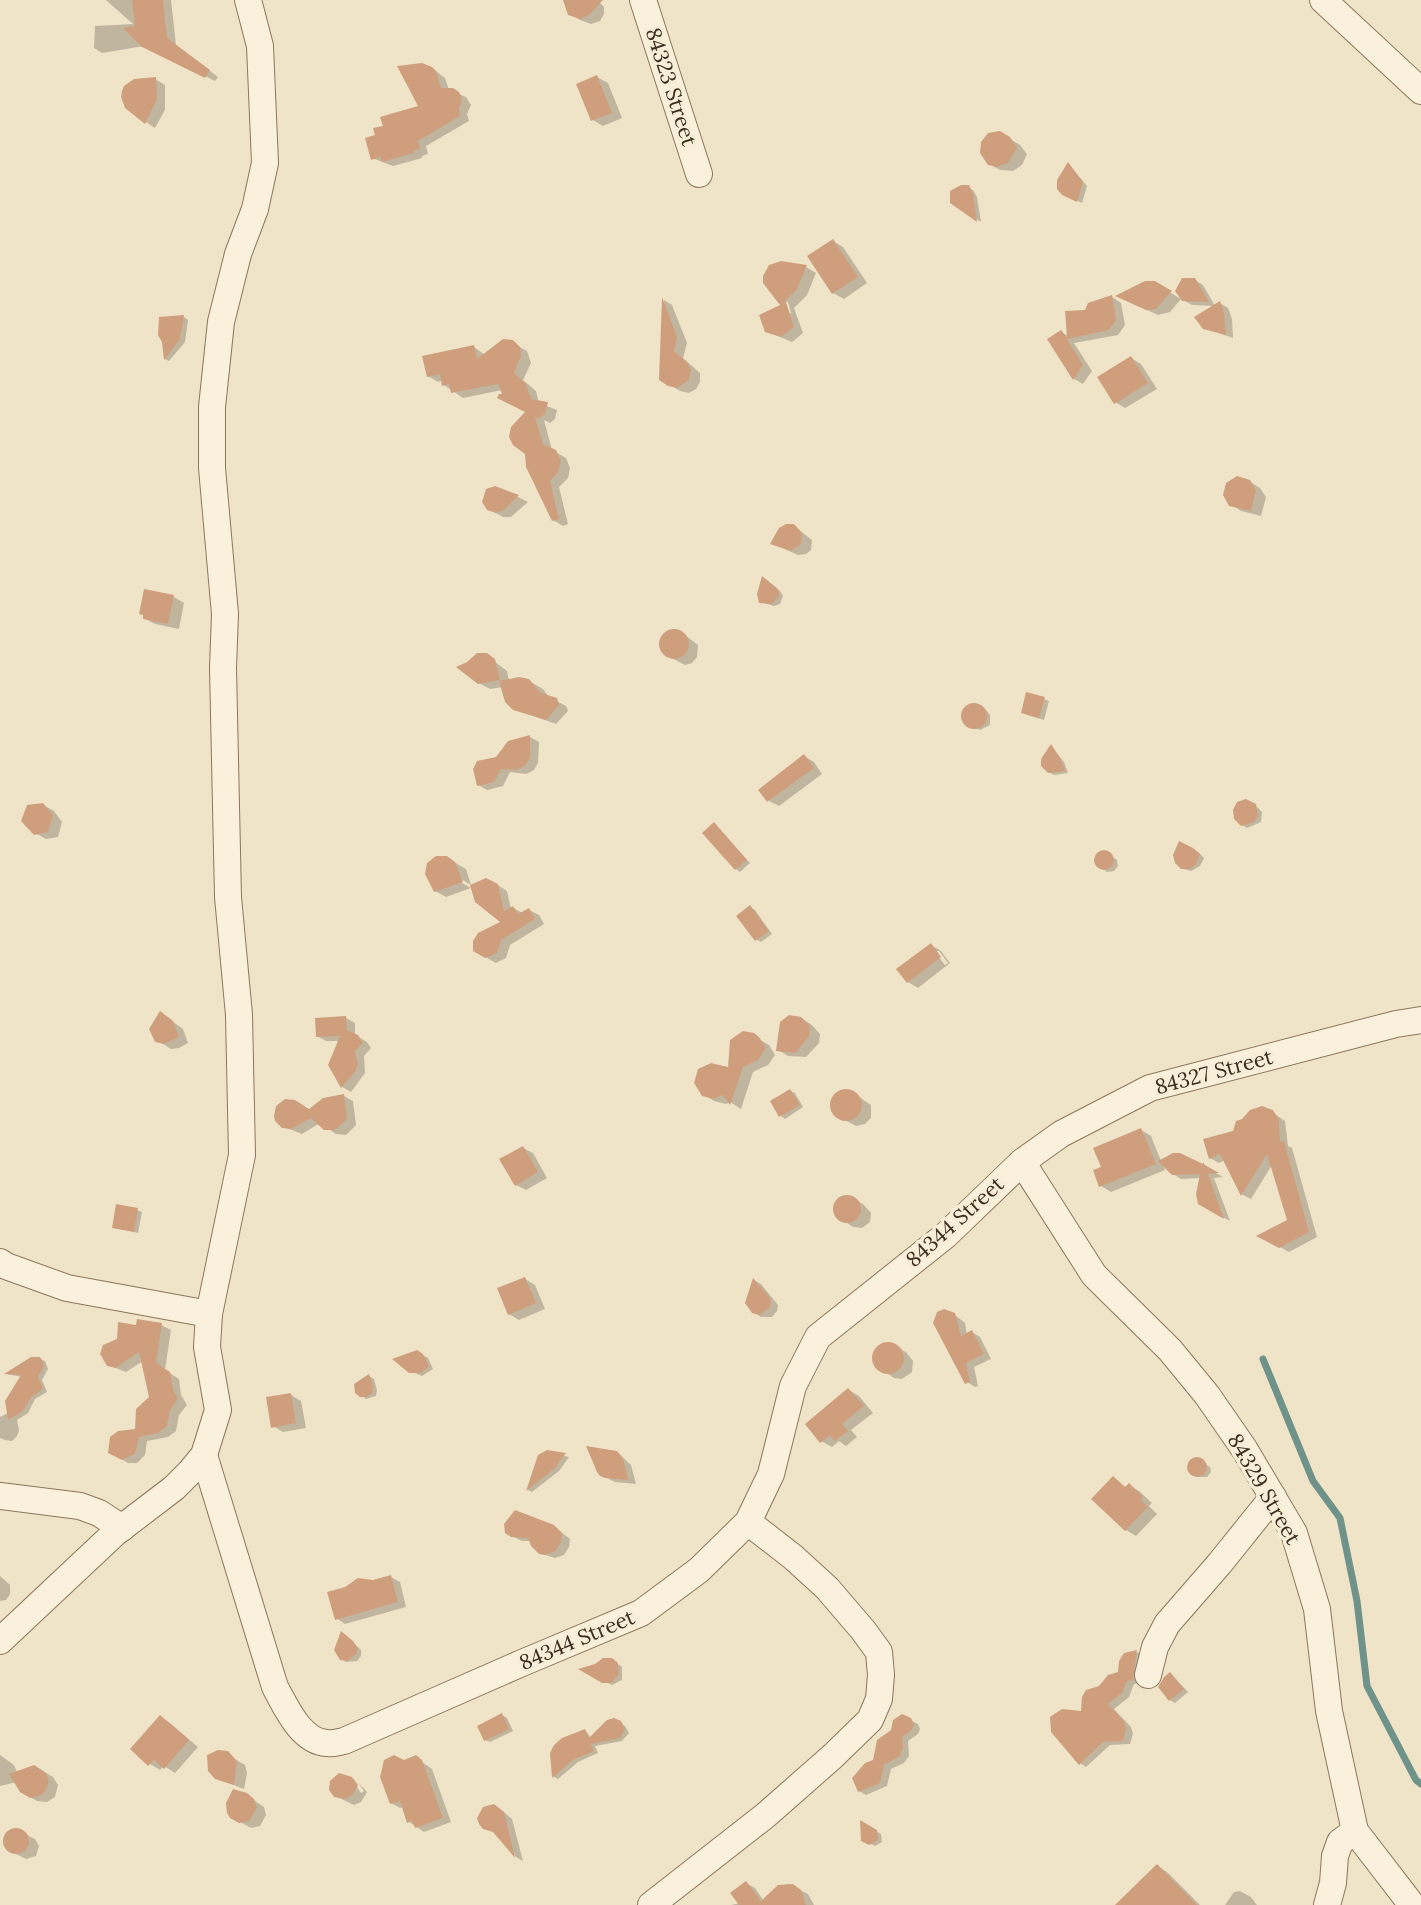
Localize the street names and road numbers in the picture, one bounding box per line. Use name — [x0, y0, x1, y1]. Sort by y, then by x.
street label: 84323 Street — [640, 24, 704, 150]
street label: 84327 Street — [1152, 1043, 1277, 1100]
street label: 84344 Street — [900, 1170, 1010, 1273]
street label: 84329 Street — [1222, 1429, 1307, 1550]
street label: 84344 Street — [515, 1603, 639, 1676]

